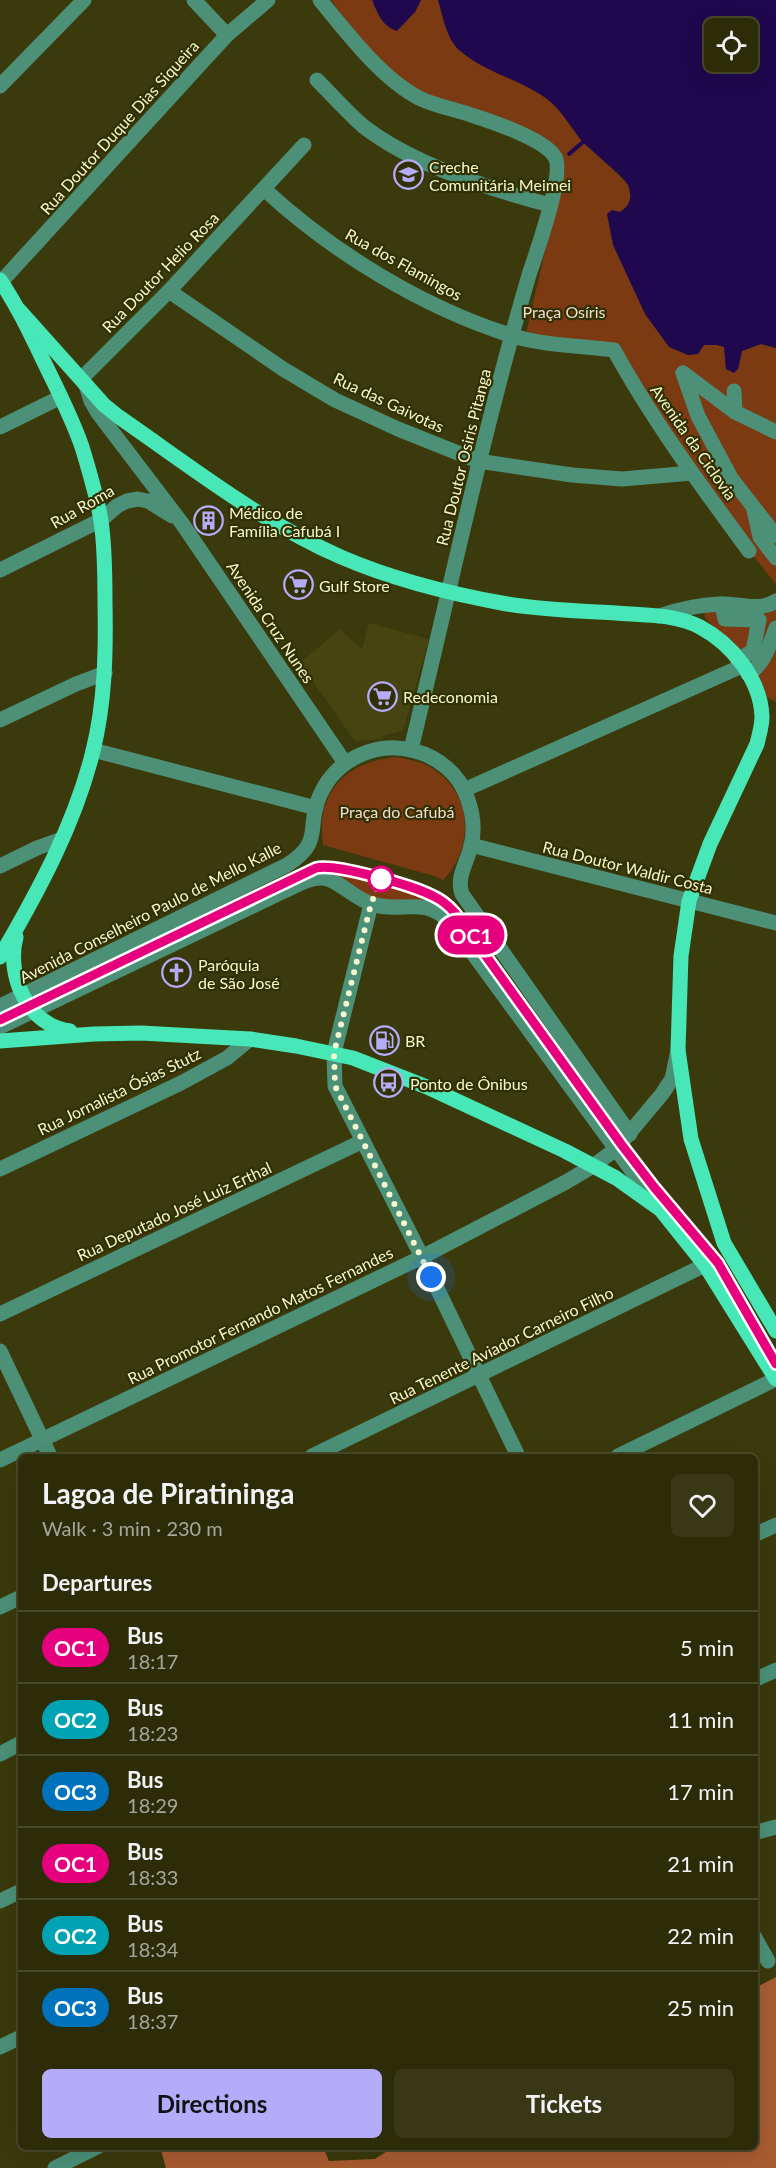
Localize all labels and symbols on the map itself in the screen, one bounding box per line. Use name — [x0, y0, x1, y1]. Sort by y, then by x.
street label: Rua Doutor Duque Dias Siqueira — [36, 36, 202, 218]
place label: Creche Comunitária Meimei — [429, 157, 571, 194]
school or university icon: Creche Comunitária Meimei — [392, 159, 424, 191]
street label: Rua Doutor Helio Rosa — [98, 208, 222, 336]
street label: Rua dos Flamingos — [342, 224, 466, 304]
park label: Praça Osíris — [523, 302, 605, 321]
street label: Rua Doutor Osiris Pitanga — [432, 367, 494, 547]
street label: Rua das Gaivotas — [331, 368, 447, 436]
street label: Avenida da Ciclovia — [647, 381, 741, 503]
street label: Rua Roma — [47, 480, 117, 532]
place label: Médico de Família Cafubá I — [229, 503, 340, 540]
building icon: Médico de Família Cafubá I — [192, 505, 224, 537]
street label: Avenida Cruz Nunes — [223, 558, 319, 686]
supermarket icon: Gulf Store — [282, 569, 314, 601]
place label: Gulf Store — [319, 576, 390, 595]
supermarket icon: Redeconomia — [366, 680, 398, 712]
place label: Redeconomia — [403, 687, 498, 706]
park label: Praça do Cafubá — [340, 802, 454, 821]
street label: Avenida Conselheiro Paulo de Mello Kalle — [16, 837, 284, 987]
street label: Rua Doutor Waldir Costa — [541, 837, 715, 897]
unlabelled marker — [368, 866, 394, 892]
line badge: OC1 — [436, 916, 506, 954]
place label: Paróquia de São José — [198, 955, 280, 992]
church icon: Paróquia de São José — [161, 957, 193, 989]
fuel station icon: BR — [368, 1024, 400, 1056]
place label: BR — [405, 1031, 425, 1050]
street label: Rua Jornalista Ósias Stutz — [34, 1043, 204, 1139]
bus stop icon: Ponto de Ônibus — [373, 1067, 405, 1099]
place label: Ponto de Ônibus — [410, 1074, 528, 1093]
street label: Rua Deputado José Luiz Erthal — [74, 1157, 274, 1265]
street label: Rua Promotor Fernando Matos Fernandes — [124, 1242, 396, 1388]
your location — [416, 1262, 446, 1292]
street label: Rua Tenente Aviador Carneiro Filho — [386, 1282, 616, 1408]

